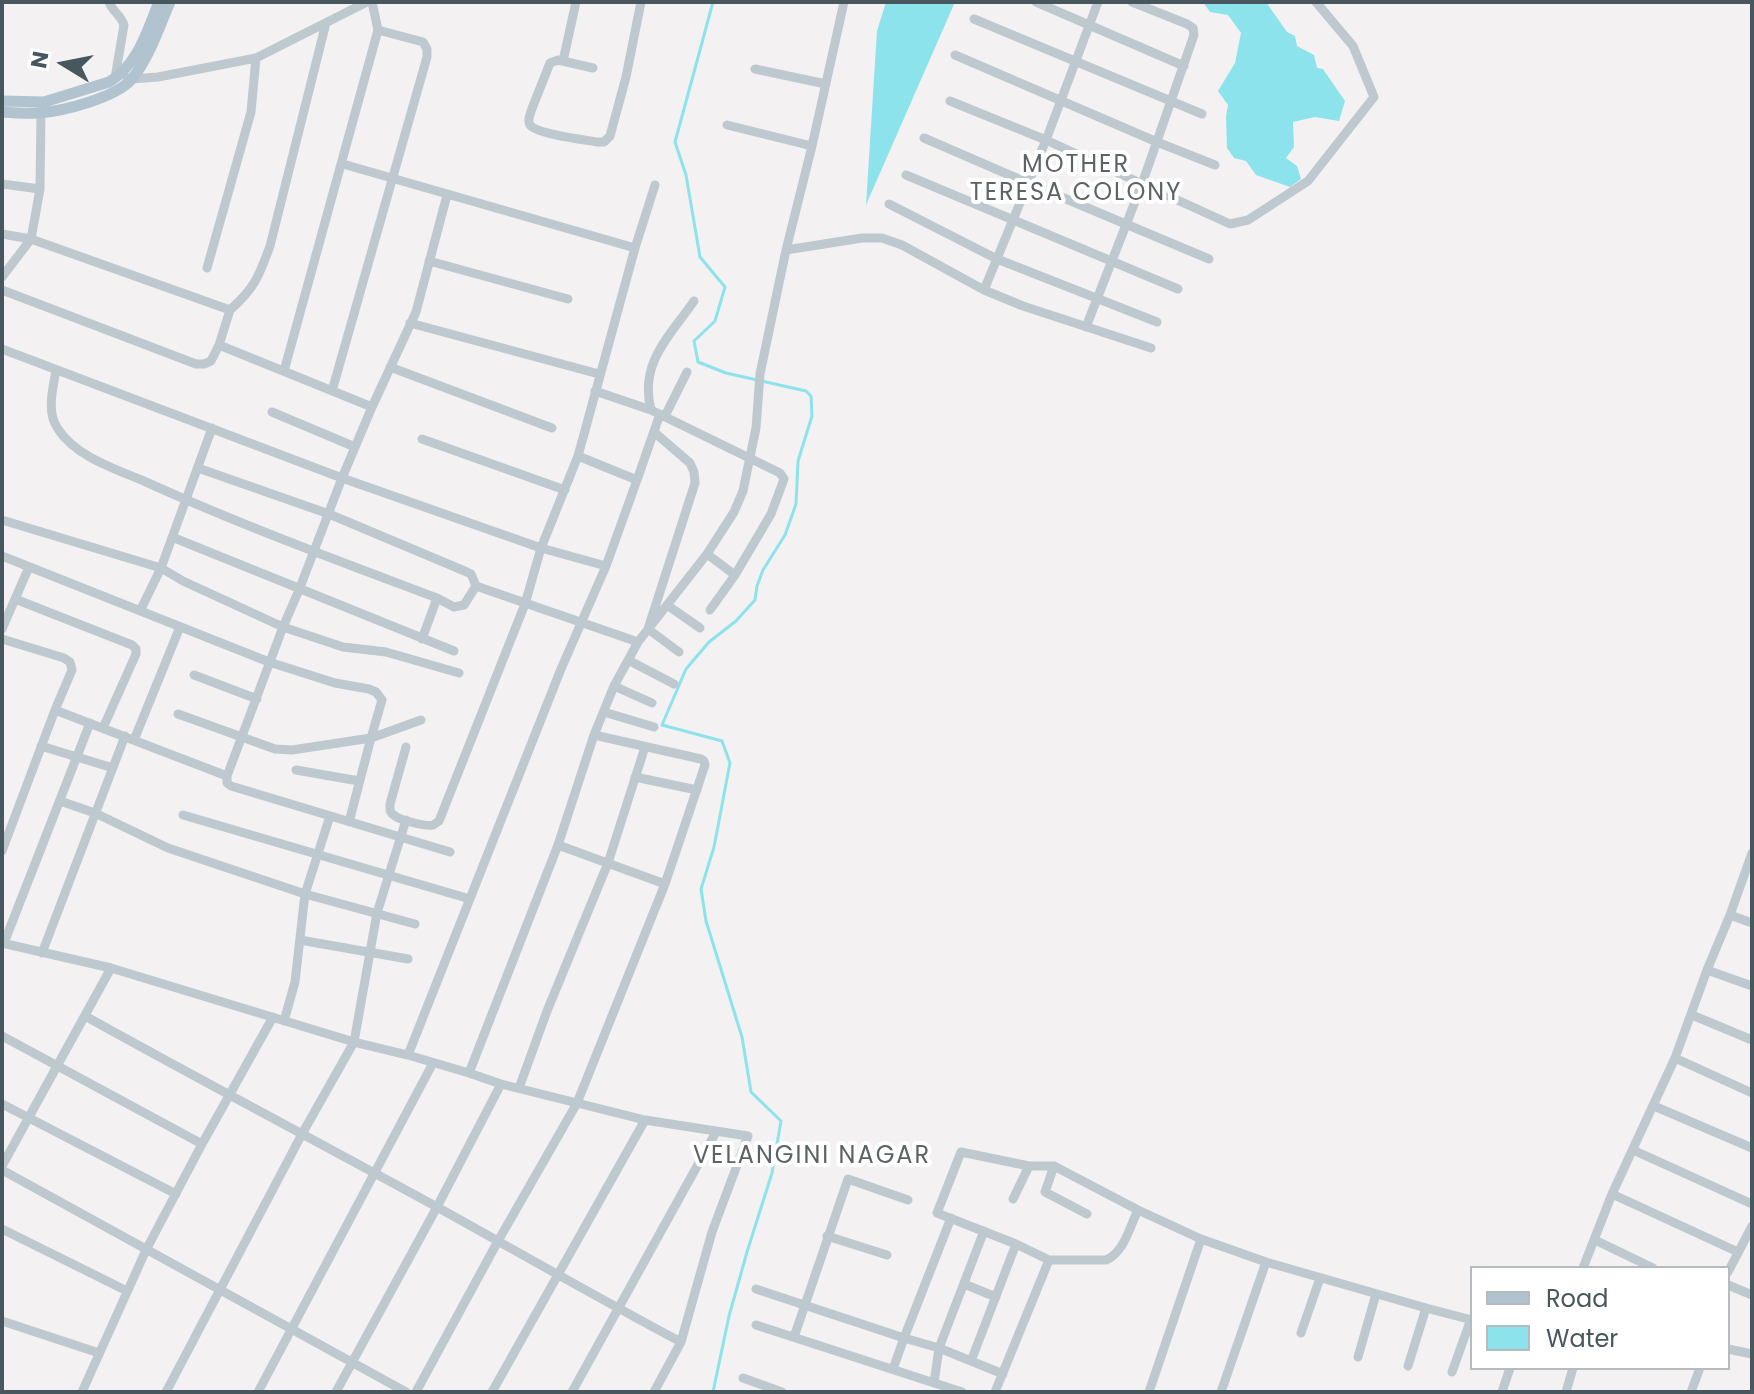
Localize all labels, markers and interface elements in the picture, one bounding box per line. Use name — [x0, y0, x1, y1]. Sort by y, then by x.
north arrow — [24, 24, 104, 104]
text: N — [23, 49, 57, 71]
district label: MOTHER TERESA COLONY — [970, 152, 1182, 208]
district label: VELANGINI NAGAR — [693, 1143, 931, 1171]
legend — [1470, 1266, 1730, 1370]
text: Road — [1546, 1282, 1608, 1315]
text: Water — [1546, 1322, 1618, 1355]

